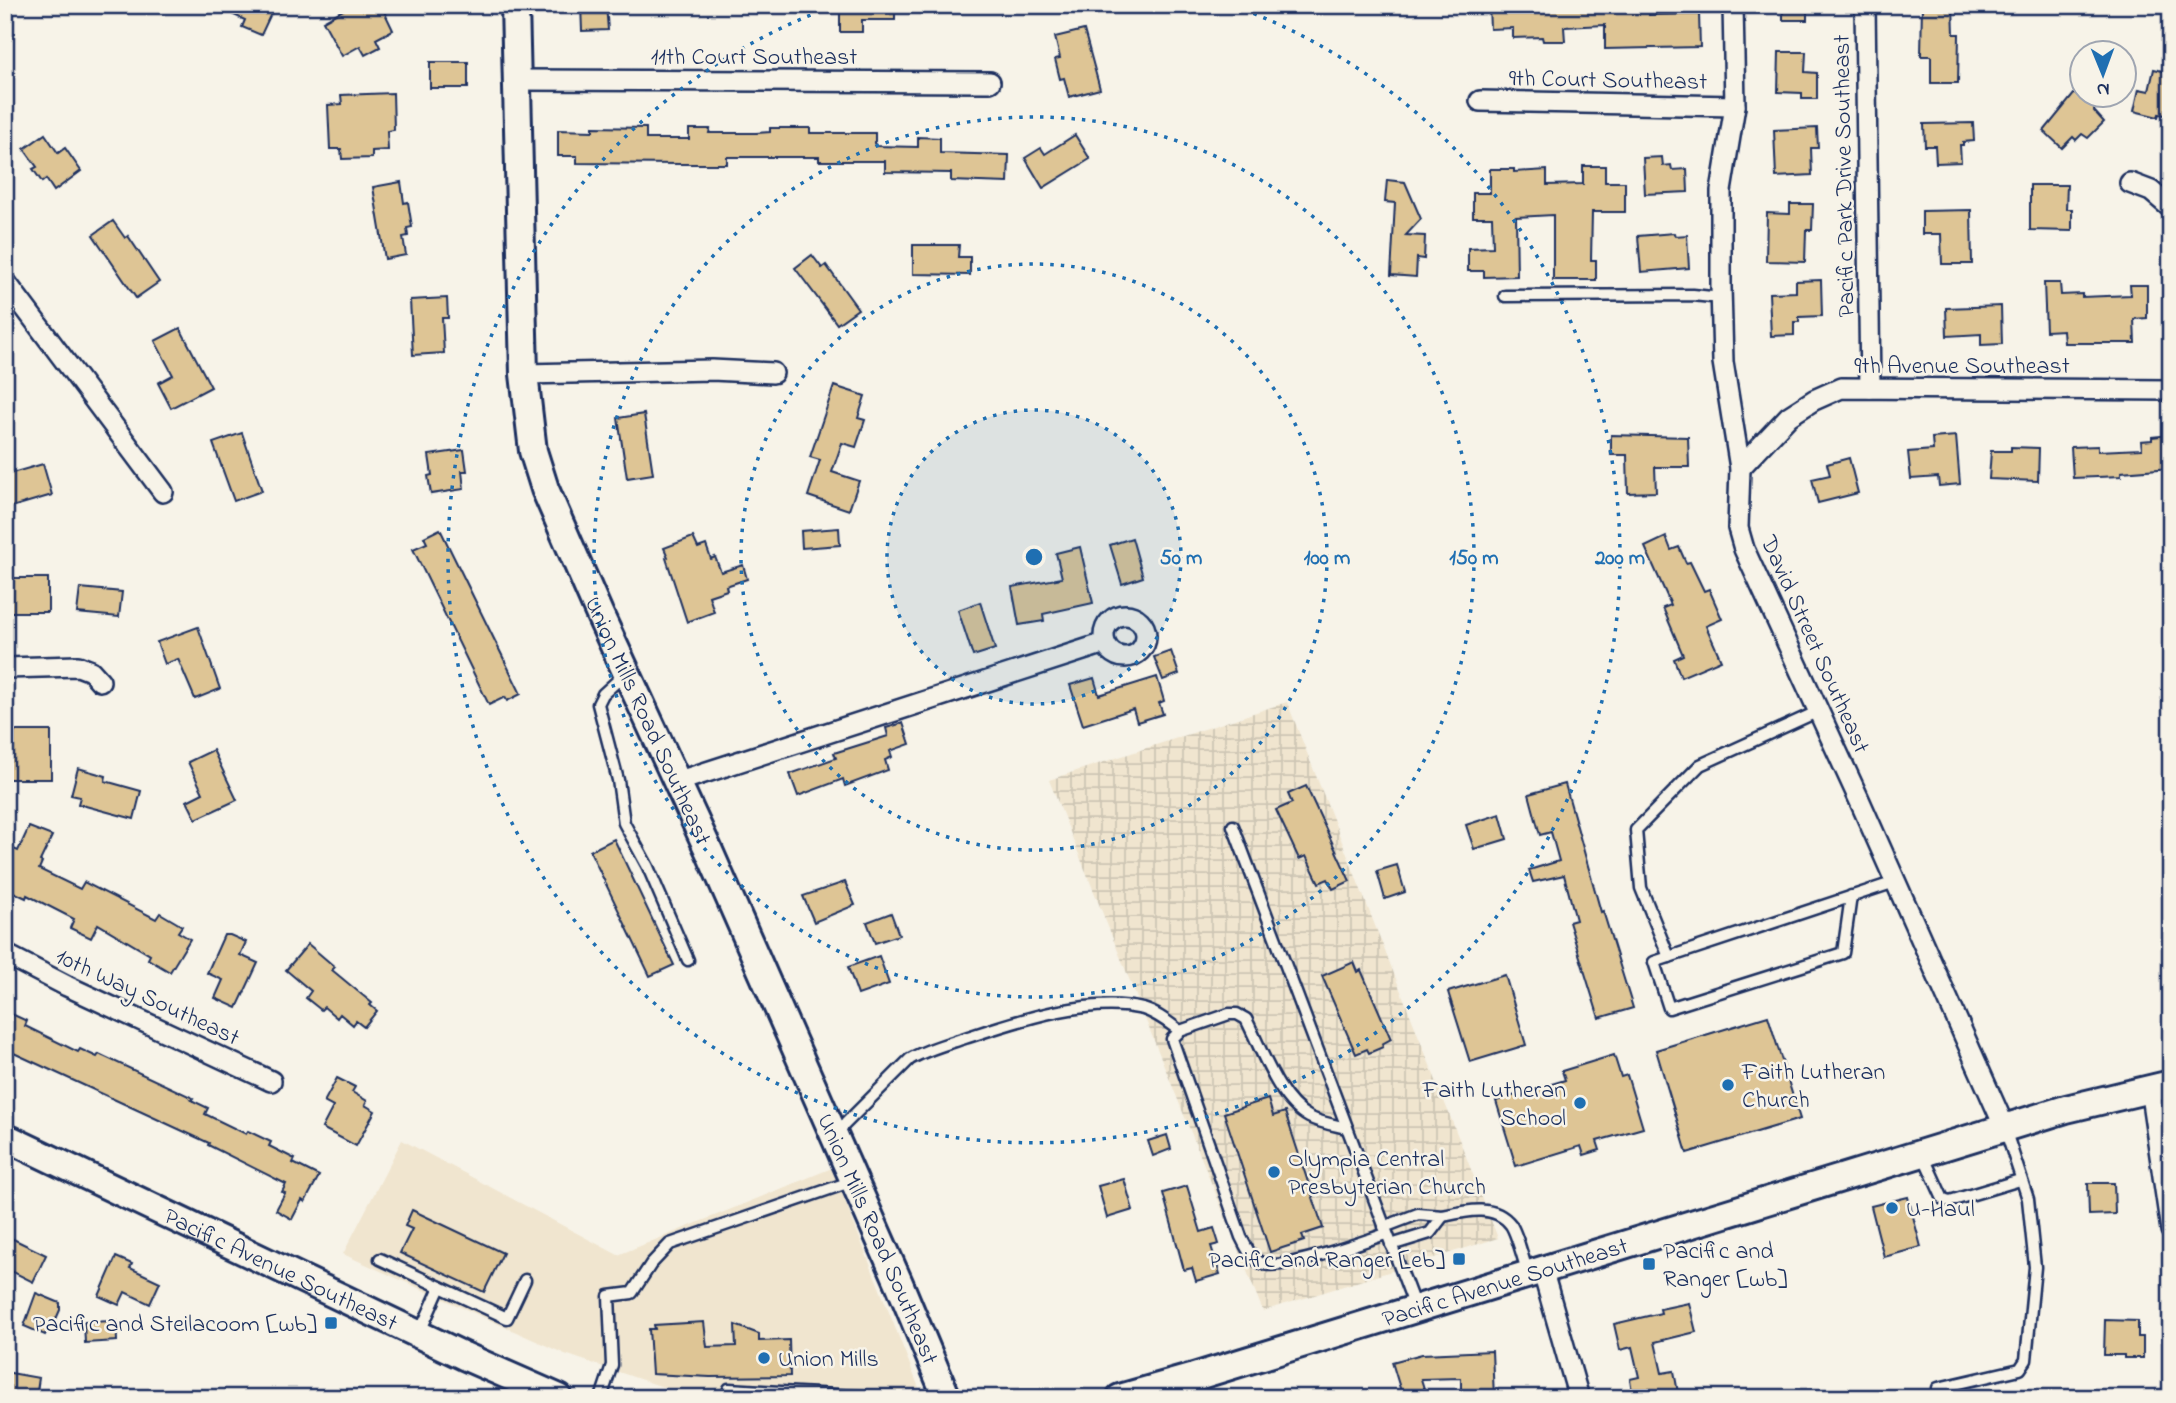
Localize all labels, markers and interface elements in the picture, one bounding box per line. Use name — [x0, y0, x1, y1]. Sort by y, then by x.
street label: Pacific Park Drive Southeast — [1826, 34, 1865, 318]
north arrow — [2068, 38, 2138, 108]
street label: 11th Court Southeast — [651, 41, 857, 76]
street label: 9th Court Southeast — [1508, 62, 1708, 101]
text: N — [2096, 75, 2110, 102]
street label: 9th Avenue Southeast — [1854, 350, 2070, 385]
street label: David Street Southeast — [1750, 530, 1878, 760]
text: 50 m — [1160, 544, 1202, 574]
text: 100 m — [1304, 544, 1350, 574]
text: 150 m — [1449, 544, 1499, 574]
text: 200 m — [1594, 544, 1645, 574]
centre of rings — [1022, 545, 1046, 569]
street label: Union Mills Road Southeast — [574, 592, 719, 851]
street label: 10th Way Southeast — [49, 940, 245, 1057]
place label: Faith Lutheran Church — [1741, 1056, 1885, 1119]
place label: Faith Lutheran School — [1422, 1074, 1566, 1137]
marker: Faith Lutheran Church — [1720, 1077, 1736, 1093]
marker: Faith Lutheran School — [1572, 1095, 1588, 1111]
street label: Union Mills Road Southeast — [813, 1109, 945, 1369]
place label: Olympia Central Presbyterian Church — [1288, 1143, 1486, 1207]
marker: Olympia Central Presbyterian Church — [1266, 1164, 1282, 1180]
place label: U-Haul — [1906, 1193, 1975, 1228]
street label: Pacific Avenue Southeast — [157, 1200, 403, 1342]
marker: U-Haul — [1884, 1200, 1900, 1216]
street label: Pacific Avenue Southeast — [1378, 1230, 1633, 1338]
place label: Pacific and Ranger [wb] — [1663, 1235, 1788, 1298]
place label: Pacific and Ranger [eb] — [1208, 1244, 1445, 1279]
marker: Pacific and Ranger [eb] — [1451, 1251, 1467, 1267]
marker: Pacific and Ranger [wb] — [1641, 1256, 1657, 1272]
place label: Pacific and Steilacoom [wb] — [33, 1308, 317, 1343]
marker: Pacific and Steilacoom [wb] — [323, 1315, 339, 1331]
place label: Union Mills — [778, 1344, 879, 1372]
marker: Union Mills — [756, 1350, 772, 1366]

